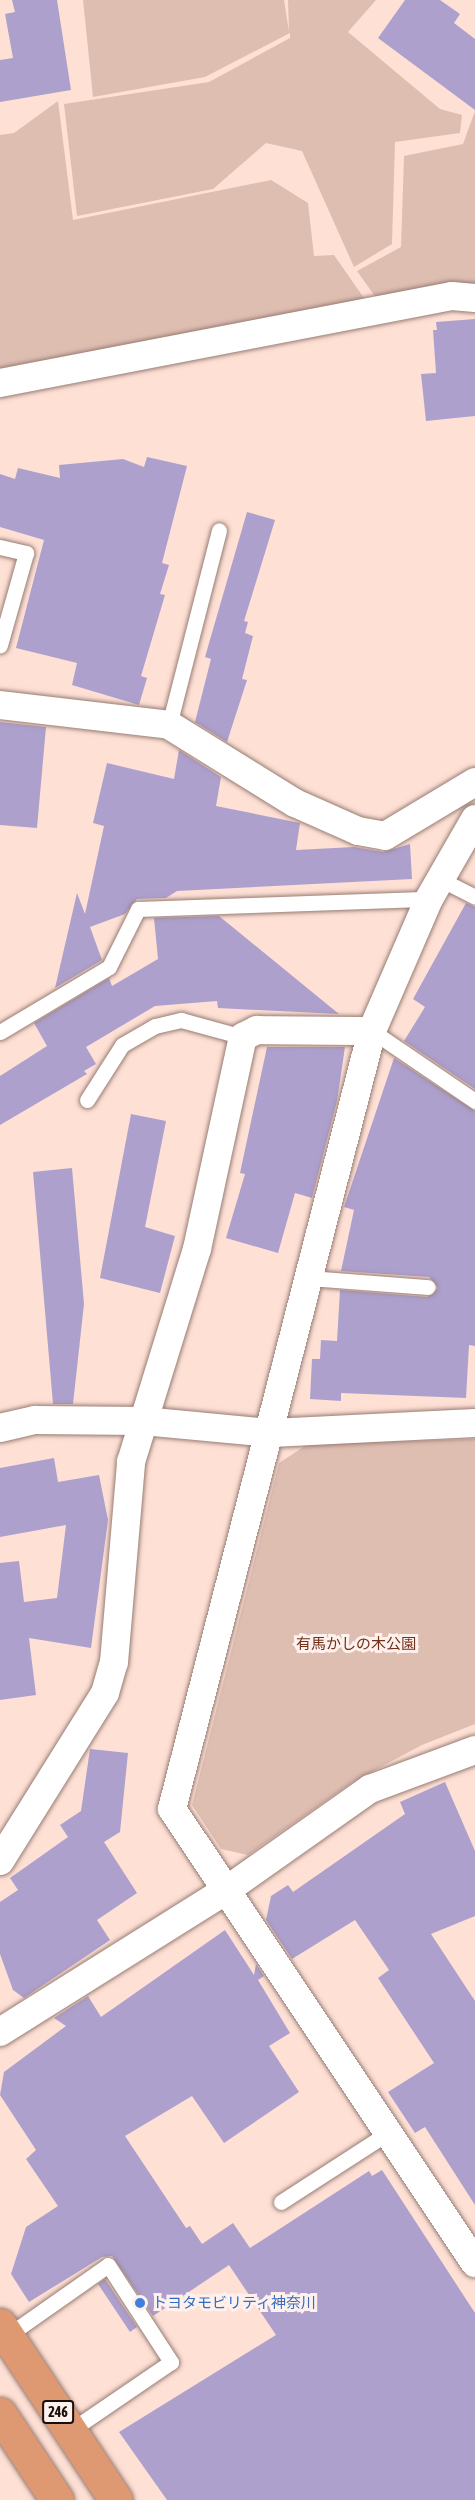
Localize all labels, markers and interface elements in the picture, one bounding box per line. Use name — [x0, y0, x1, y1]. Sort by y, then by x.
park label: 有馬かしの木公園 — [296, 1635, 416, 1653]
place label: トヨタモビリティ神奈川 — [152, 2294, 317, 2312]
marker: トヨタモビリティ神奈川 — [133, 2296, 147, 2310]
road number: 246 — [42, 2401, 74, 2423]

